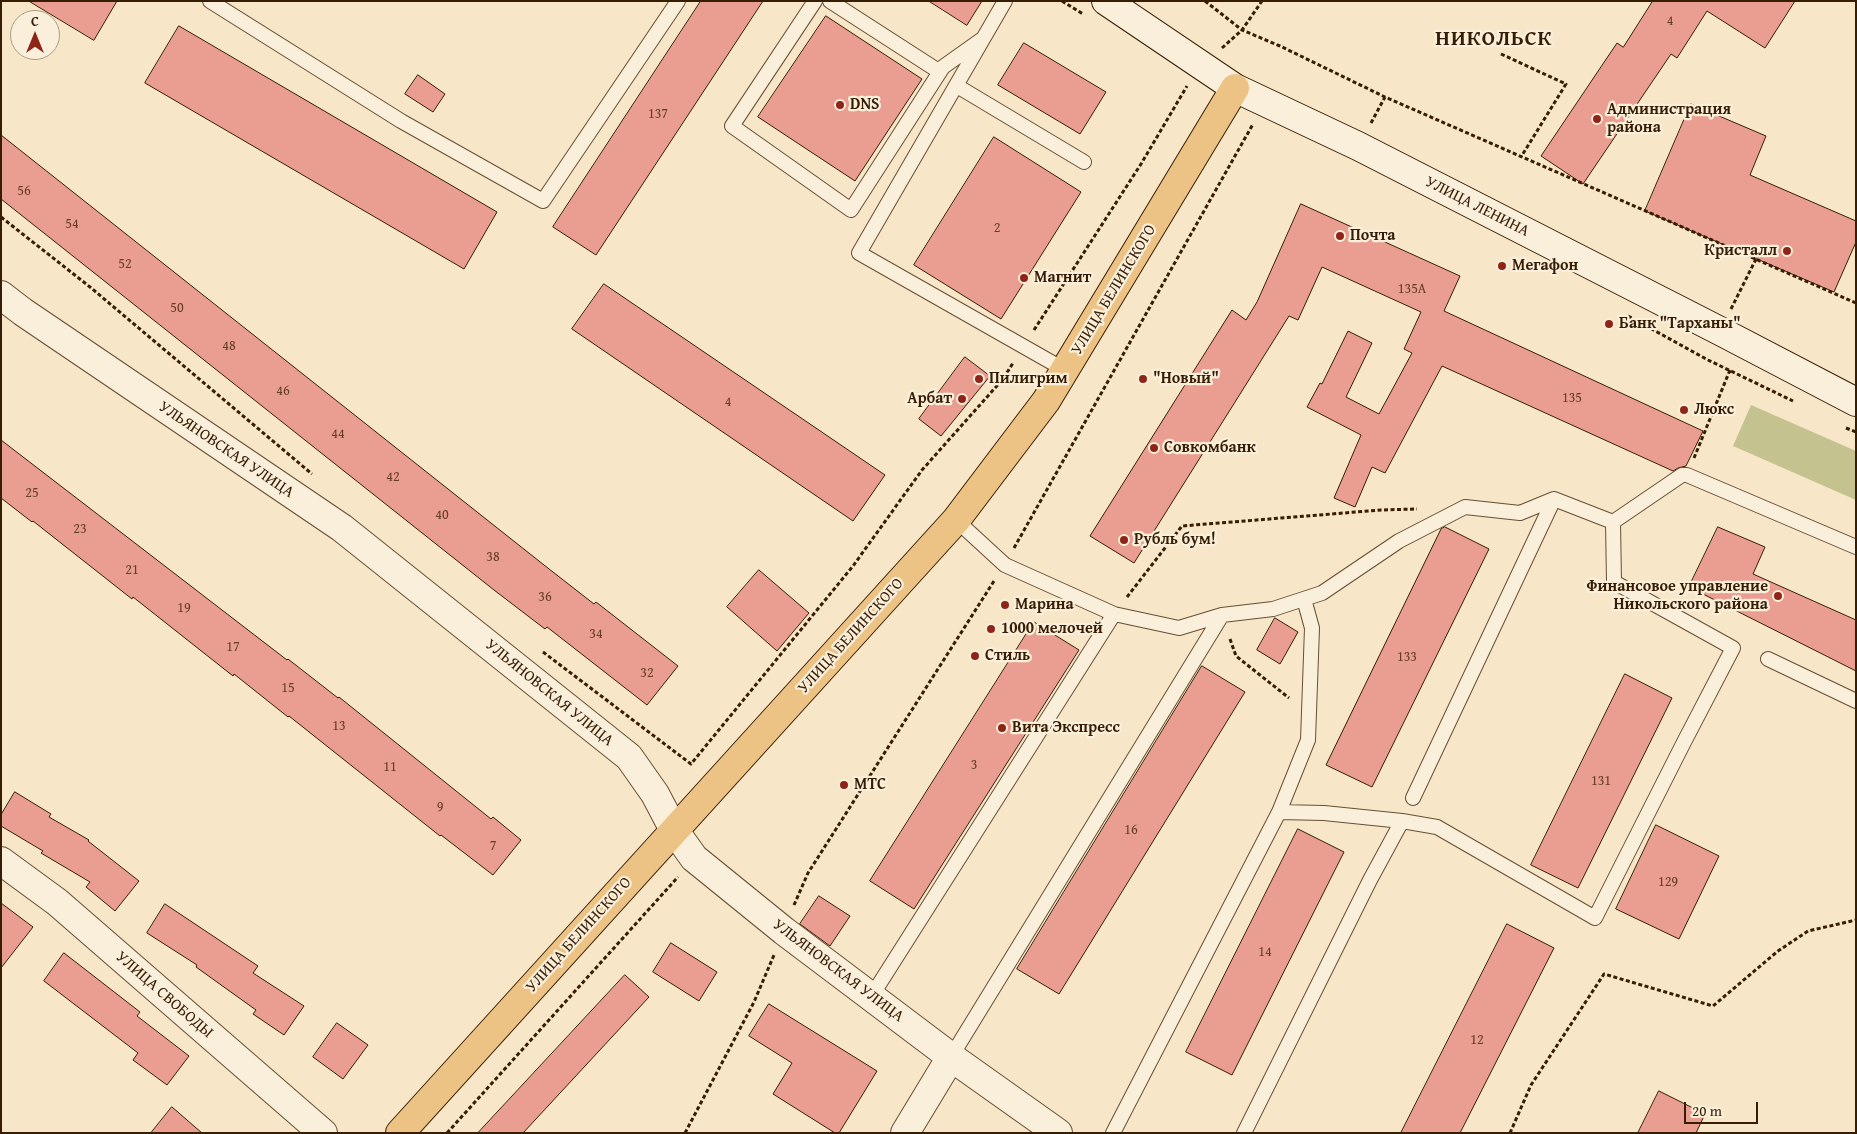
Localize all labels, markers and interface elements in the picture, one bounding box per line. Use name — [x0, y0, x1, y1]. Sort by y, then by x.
north arrow — [10, 10, 60, 60]
text: С — [31, 11, 39, 31]
house number: 4 — [1667, 13, 1673, 29]
district label: НИКОЛЬСК — [1434, 27, 1554, 53]
place label: DNS — [850, 95, 880, 115]
marker: DNS — [834, 99, 846, 111]
place label: Администрация района — [1607, 100, 1731, 138]
house number: 137 — [648, 106, 668, 122]
marker: Администрация района — [1591, 113, 1603, 125]
street label: УЛИЦА ЛЕНИНА — [1422, 173, 1532, 241]
house number: 56 — [17, 183, 31, 199]
house number: 54 — [65, 216, 79, 232]
house number: 2 — [994, 220, 1000, 236]
street label: УЛИЦА БЕЛИНСКОГО — [1067, 221, 1161, 359]
place label: Почта — [1350, 226, 1395, 246]
marker: Почта — [1334, 230, 1346, 242]
place label: Кристалл — [1704, 241, 1777, 261]
marker: Кристалл — [1781, 245, 1793, 257]
house number: 52 — [118, 256, 132, 272]
place label: Мегафон — [1512, 256, 1578, 276]
marker: Мегафон — [1496, 260, 1508, 272]
place label: Магнит — [1034, 268, 1091, 288]
marker: Магнит — [1018, 272, 1030, 284]
house number: 135А — [1398, 281, 1426, 297]
house number: 50 — [170, 300, 184, 316]
place label: Банк "Тарханы" — [1619, 314, 1741, 334]
marker: Банк "Тарханы" — [1603, 318, 1615, 330]
house number: 48 — [222, 338, 236, 354]
place label: Пилигрим — [989, 369, 1068, 389]
place label: "Новый" — [1153, 369, 1219, 389]
marker: Пилигрим — [973, 373, 985, 385]
marker: "Новый" — [1137, 373, 1149, 385]
house number: 46 — [276, 383, 290, 399]
place label: Арбат — [907, 389, 952, 409]
house number: 135 — [1562, 390, 1582, 406]
marker: Арбат — [956, 393, 968, 405]
house number: 4 — [725, 394, 731, 410]
street label: УЛЬЯНОВСКАЯ УЛИЦА — [155, 397, 297, 503]
place label: Люкс — [1694, 400, 1734, 420]
marker: Люкс — [1678, 404, 1690, 416]
house number: 44 — [331, 426, 345, 442]
place label: Совкомбанк — [1164, 438, 1256, 458]
marker: Совкомбанк — [1148, 442, 1160, 454]
house number: 42 — [386, 469, 400, 485]
house number: 25 — [25, 485, 39, 501]
house number: 40 — [435, 507, 449, 523]
house number: 23 — [73, 521, 87, 537]
place label: Рубль бум! — [1134, 530, 1216, 550]
marker: Рубль бум! — [1118, 534, 1130, 546]
house number: 38 — [486, 549, 500, 565]
house number: 21 — [125, 562, 139, 578]
street label: УЛИЦА БЕЛИНСКОГО — [794, 574, 908, 698]
place label: Финансовое управление Никольского района — [1586, 577, 1768, 615]
house number: 36 — [538, 589, 552, 605]
marker: Финансовое управление Никольского района — [1772, 590, 1784, 602]
place label: Марина — [1015, 595, 1074, 615]
marker: Марина — [999, 599, 1011, 611]
house number: 19 — [177, 600, 191, 616]
place label: 1000 мелочей — [1001, 619, 1103, 639]
marker: 1000 мелочей — [985, 623, 997, 635]
house number: 34 — [589, 626, 603, 642]
street label: УЛЬЯНОВСКАЯ УЛИЦА — [481, 635, 617, 751]
house number: 17 — [226, 639, 240, 655]
place label: Стиль — [985, 646, 1030, 666]
house number: 133 — [1397, 649, 1417, 665]
marker: Стиль — [969, 650, 981, 662]
house number: 32 — [640, 665, 654, 681]
house number: 15 — [281, 680, 295, 696]
house number: 13 — [332, 718, 346, 734]
place label: Вита Экспресс — [1012, 718, 1120, 738]
marker: Вита Экспресс — [996, 722, 1008, 734]
house number: 3 — [971, 757, 977, 773]
house number: 11 — [383, 759, 397, 775]
house number: 131 — [1591, 773, 1611, 789]
place label: МТС — [854, 775, 886, 795]
marker: МТС — [838, 779, 850, 791]
house number: 9 — [437, 799, 443, 815]
house number: 16 — [1124, 822, 1138, 838]
house number: 7 — [490, 838, 496, 854]
street label: УЛИЦА БЕЛИНСКОГО — [522, 873, 636, 997]
house number: 129 — [1658, 874, 1678, 890]
street label: УЛЬЯНОВСКАЯ УЛИЦА — [769, 915, 907, 1027]
house number: 14 — [1258, 944, 1272, 960]
street label: УЛИЦА СВОБОДЫ — [111, 947, 217, 1043]
house number: 12 — [1470, 1032, 1484, 1048]
scale bar — [1687, 1092, 1761, 1124]
text: 20 m — [1692, 1100, 1722, 1121]

